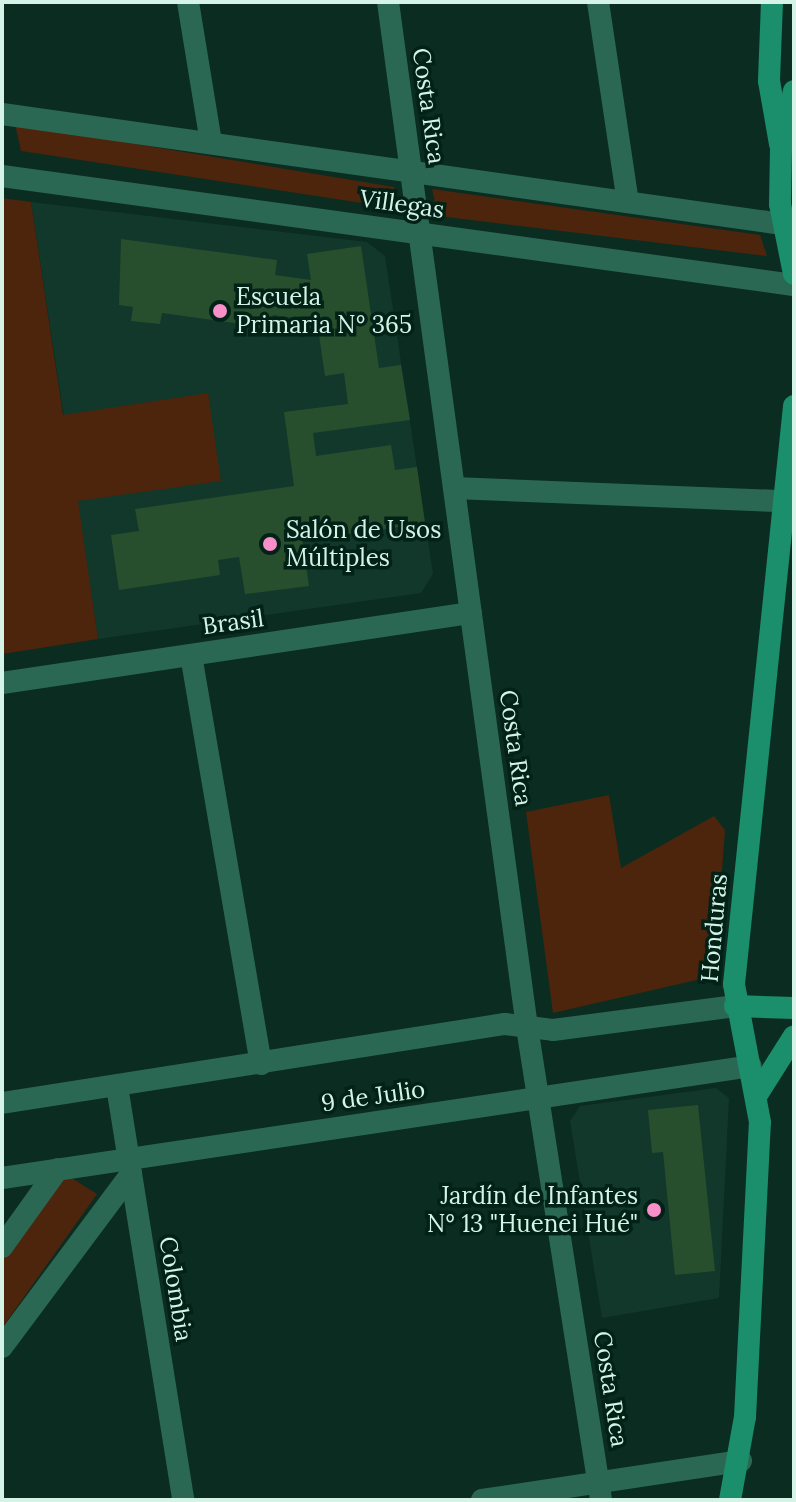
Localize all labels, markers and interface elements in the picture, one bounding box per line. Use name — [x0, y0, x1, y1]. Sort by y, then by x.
street label: Costa Rica — [407, 46, 451, 166]
street label: Villegas — [358, 184, 446, 224]
place label: Escuela Primaria N° 365 — [236, 283, 412, 339]
marker: Escuela Primaria N° 365 — [211, 302, 229, 320]
place label: Salón de Usos Múltiples — [286, 516, 441, 572]
marker: Salón de Usos Múltiples — [261, 535, 279, 553]
street label: Brasil — [200, 603, 266, 641]
street label: Costa Rica — [494, 688, 538, 808]
street label: Honduras — [695, 872, 733, 984]
street label: 9 de Julio — [319, 1074, 427, 1118]
place label: Jardín de Infantes N° 13 "Huenei Hué" — [427, 1182, 638, 1238]
marker: Jardín de Infantes N° 13 "Huenei Hué" — [645, 1201, 663, 1219]
street label: Colombia — [153, 1234, 199, 1344]
street label: Costa Rica — [588, 1329, 634, 1449]

